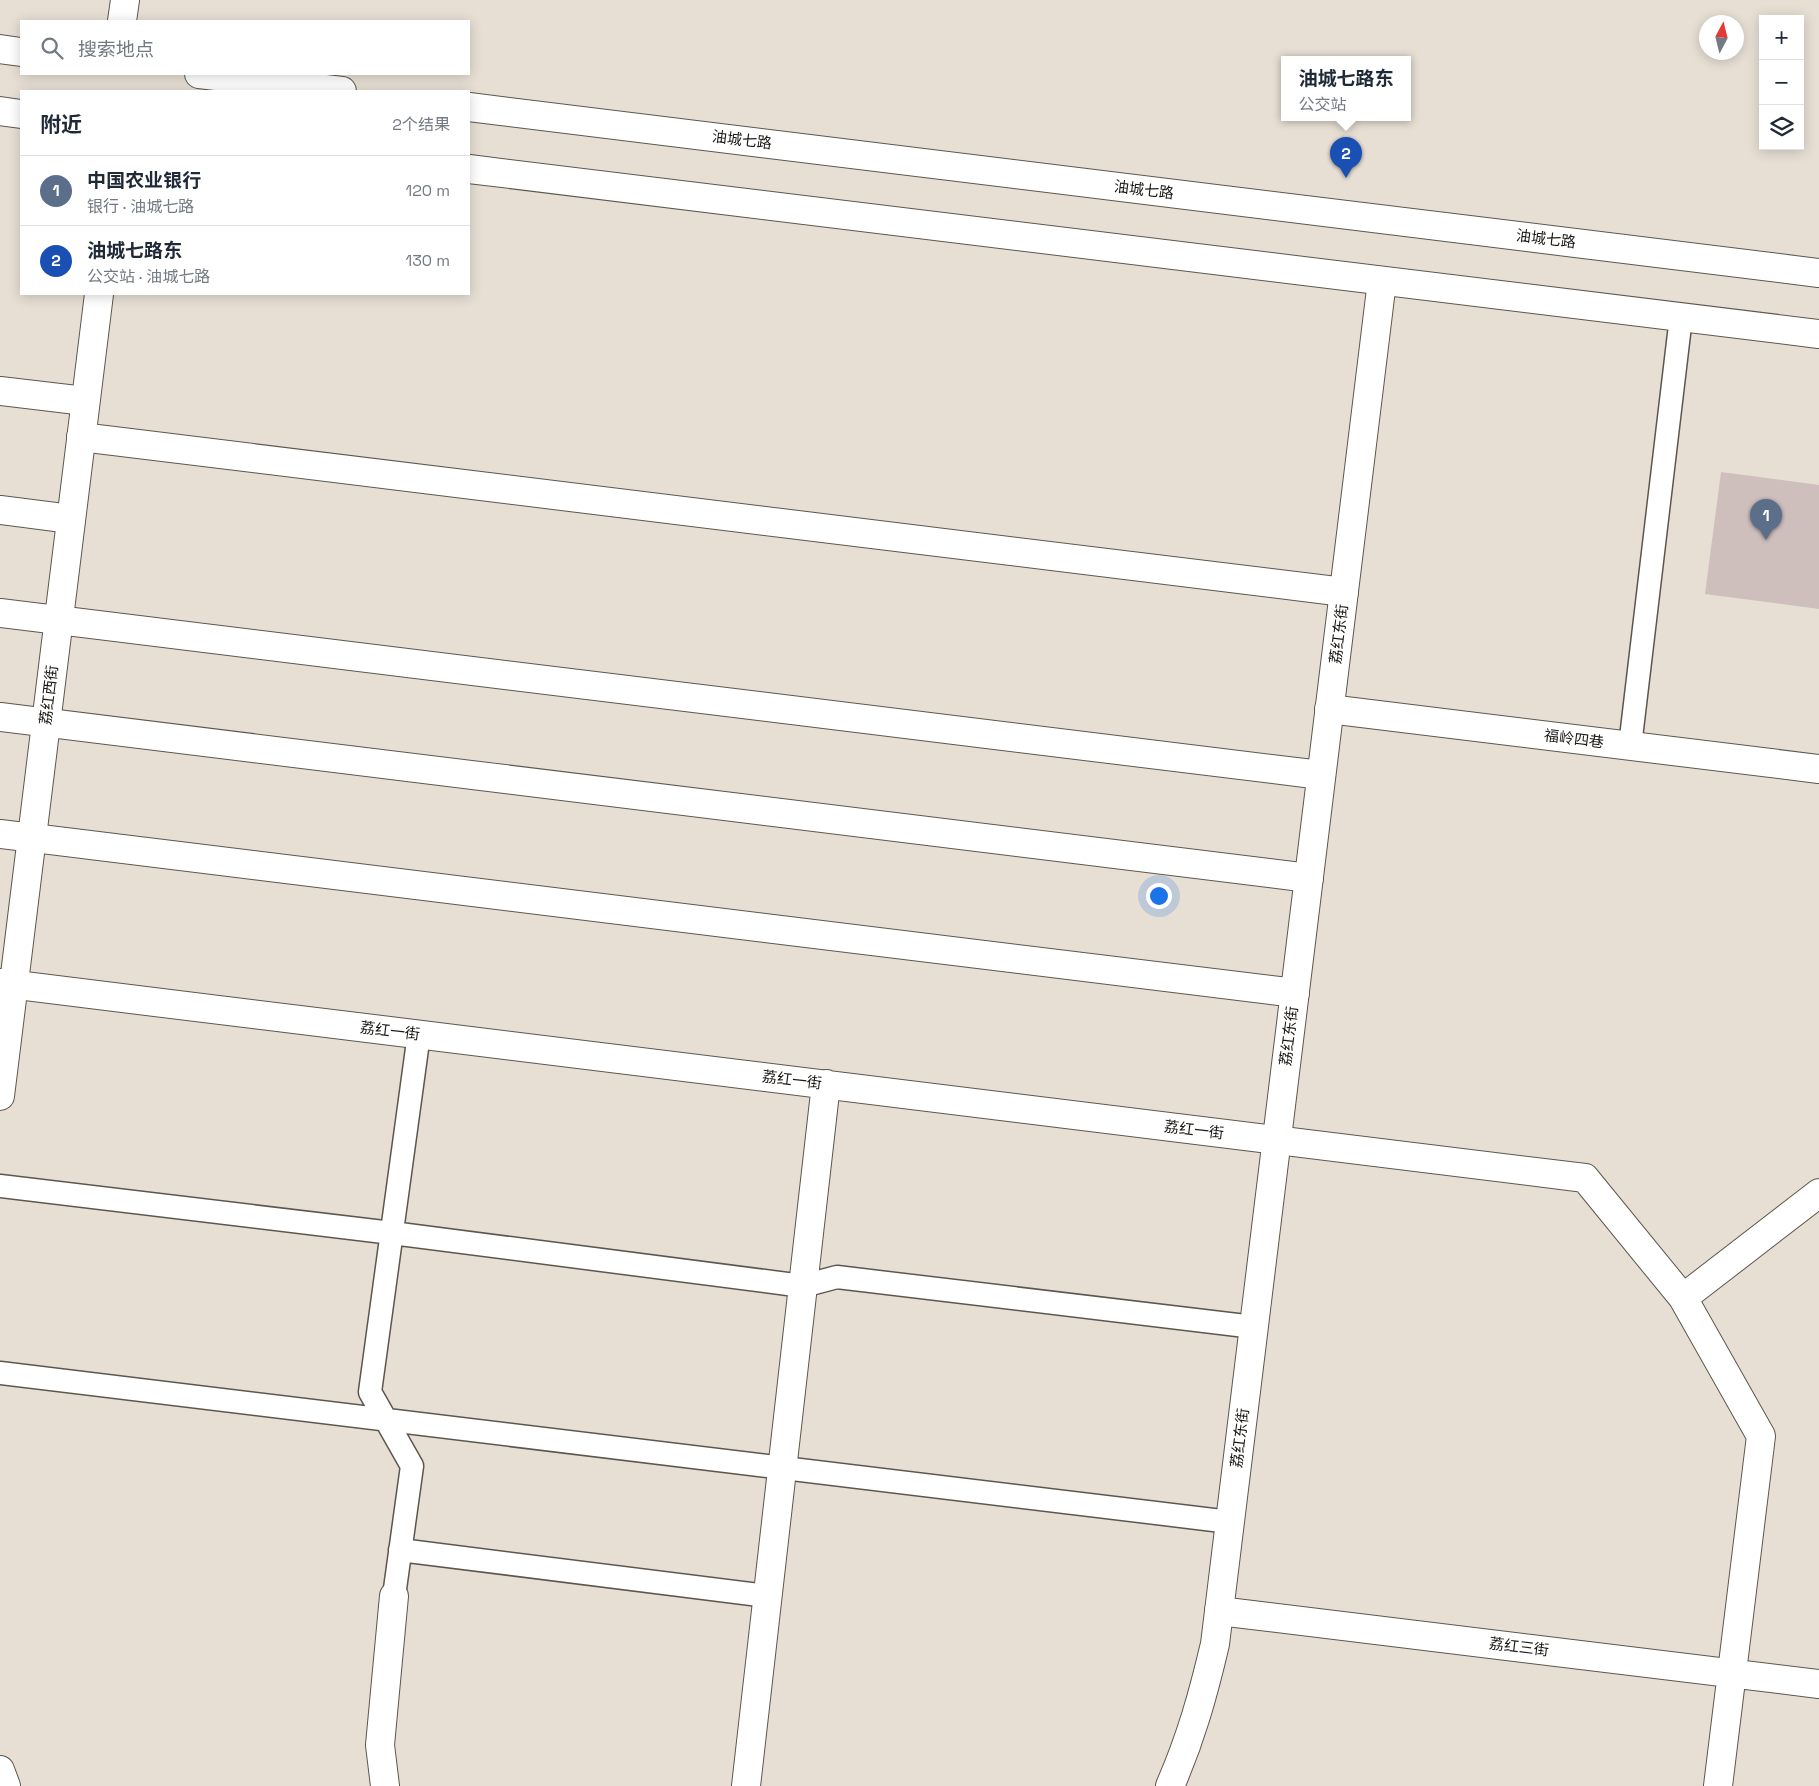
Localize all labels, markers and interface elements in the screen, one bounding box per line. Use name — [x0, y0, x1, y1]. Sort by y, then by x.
north arrow — [1699, 15, 1744, 60]
map controls — [1759, 15, 1804, 150]
button: + — [1759, 15, 1804, 60]
search box — [20, 20, 470, 75]
icon: search — [38, 34, 66, 62]
text: 搜索地点 — [78, 37, 154, 62]
popup — [1281, 56, 1411, 121]
button: − — [1759, 60, 1804, 105]
text: 油城七路东 — [1298, 66, 1394, 91]
text: 公交站 — [1298, 94, 1347, 115]
button: layers — [1759, 105, 1804, 150]
text: 附近 — [40, 111, 82, 138]
text: 2个结果 — [392, 114, 450, 135]
street label: 油城七路 — [711, 126, 773, 153]
pin: 2 — [1330, 137, 1362, 178]
text: 中国农业银行 — [87, 168, 201, 193]
street label: 油城七路 — [1113, 176, 1175, 203]
text: 1 — [52, 180, 60, 201]
text: 120 m — [406, 180, 450, 201]
text: 银行 · 油城七路 — [87, 196, 194, 217]
street label: 油城七路 — [1515, 225, 1577, 252]
text: 油城七路东 — [87, 238, 182, 263]
text: 2 — [51, 250, 61, 271]
text: 130 m — [406, 250, 450, 271]
text: 公交站 · 油城七路 — [87, 266, 210, 287]
pin: 1 — [1750, 499, 1782, 540]
street label: 荔红东街 — [1325, 603, 1352, 665]
street label: 荔红西街 — [35, 664, 62, 726]
street label: 福岭四巷 — [1543, 725, 1605, 752]
your location — [1146, 883, 1172, 909]
street label: 荔红东街 — [1275, 1005, 1302, 1067]
street label: 荔红一街 — [359, 1017, 421, 1044]
street label: 荔红一街 — [761, 1066, 823, 1093]
street label: 荔红一街 — [1163, 1116, 1225, 1143]
street label: 荔红东街 — [1226, 1407, 1253, 1469]
street label: 荔红三街 — [1488, 1633, 1550, 1660]

